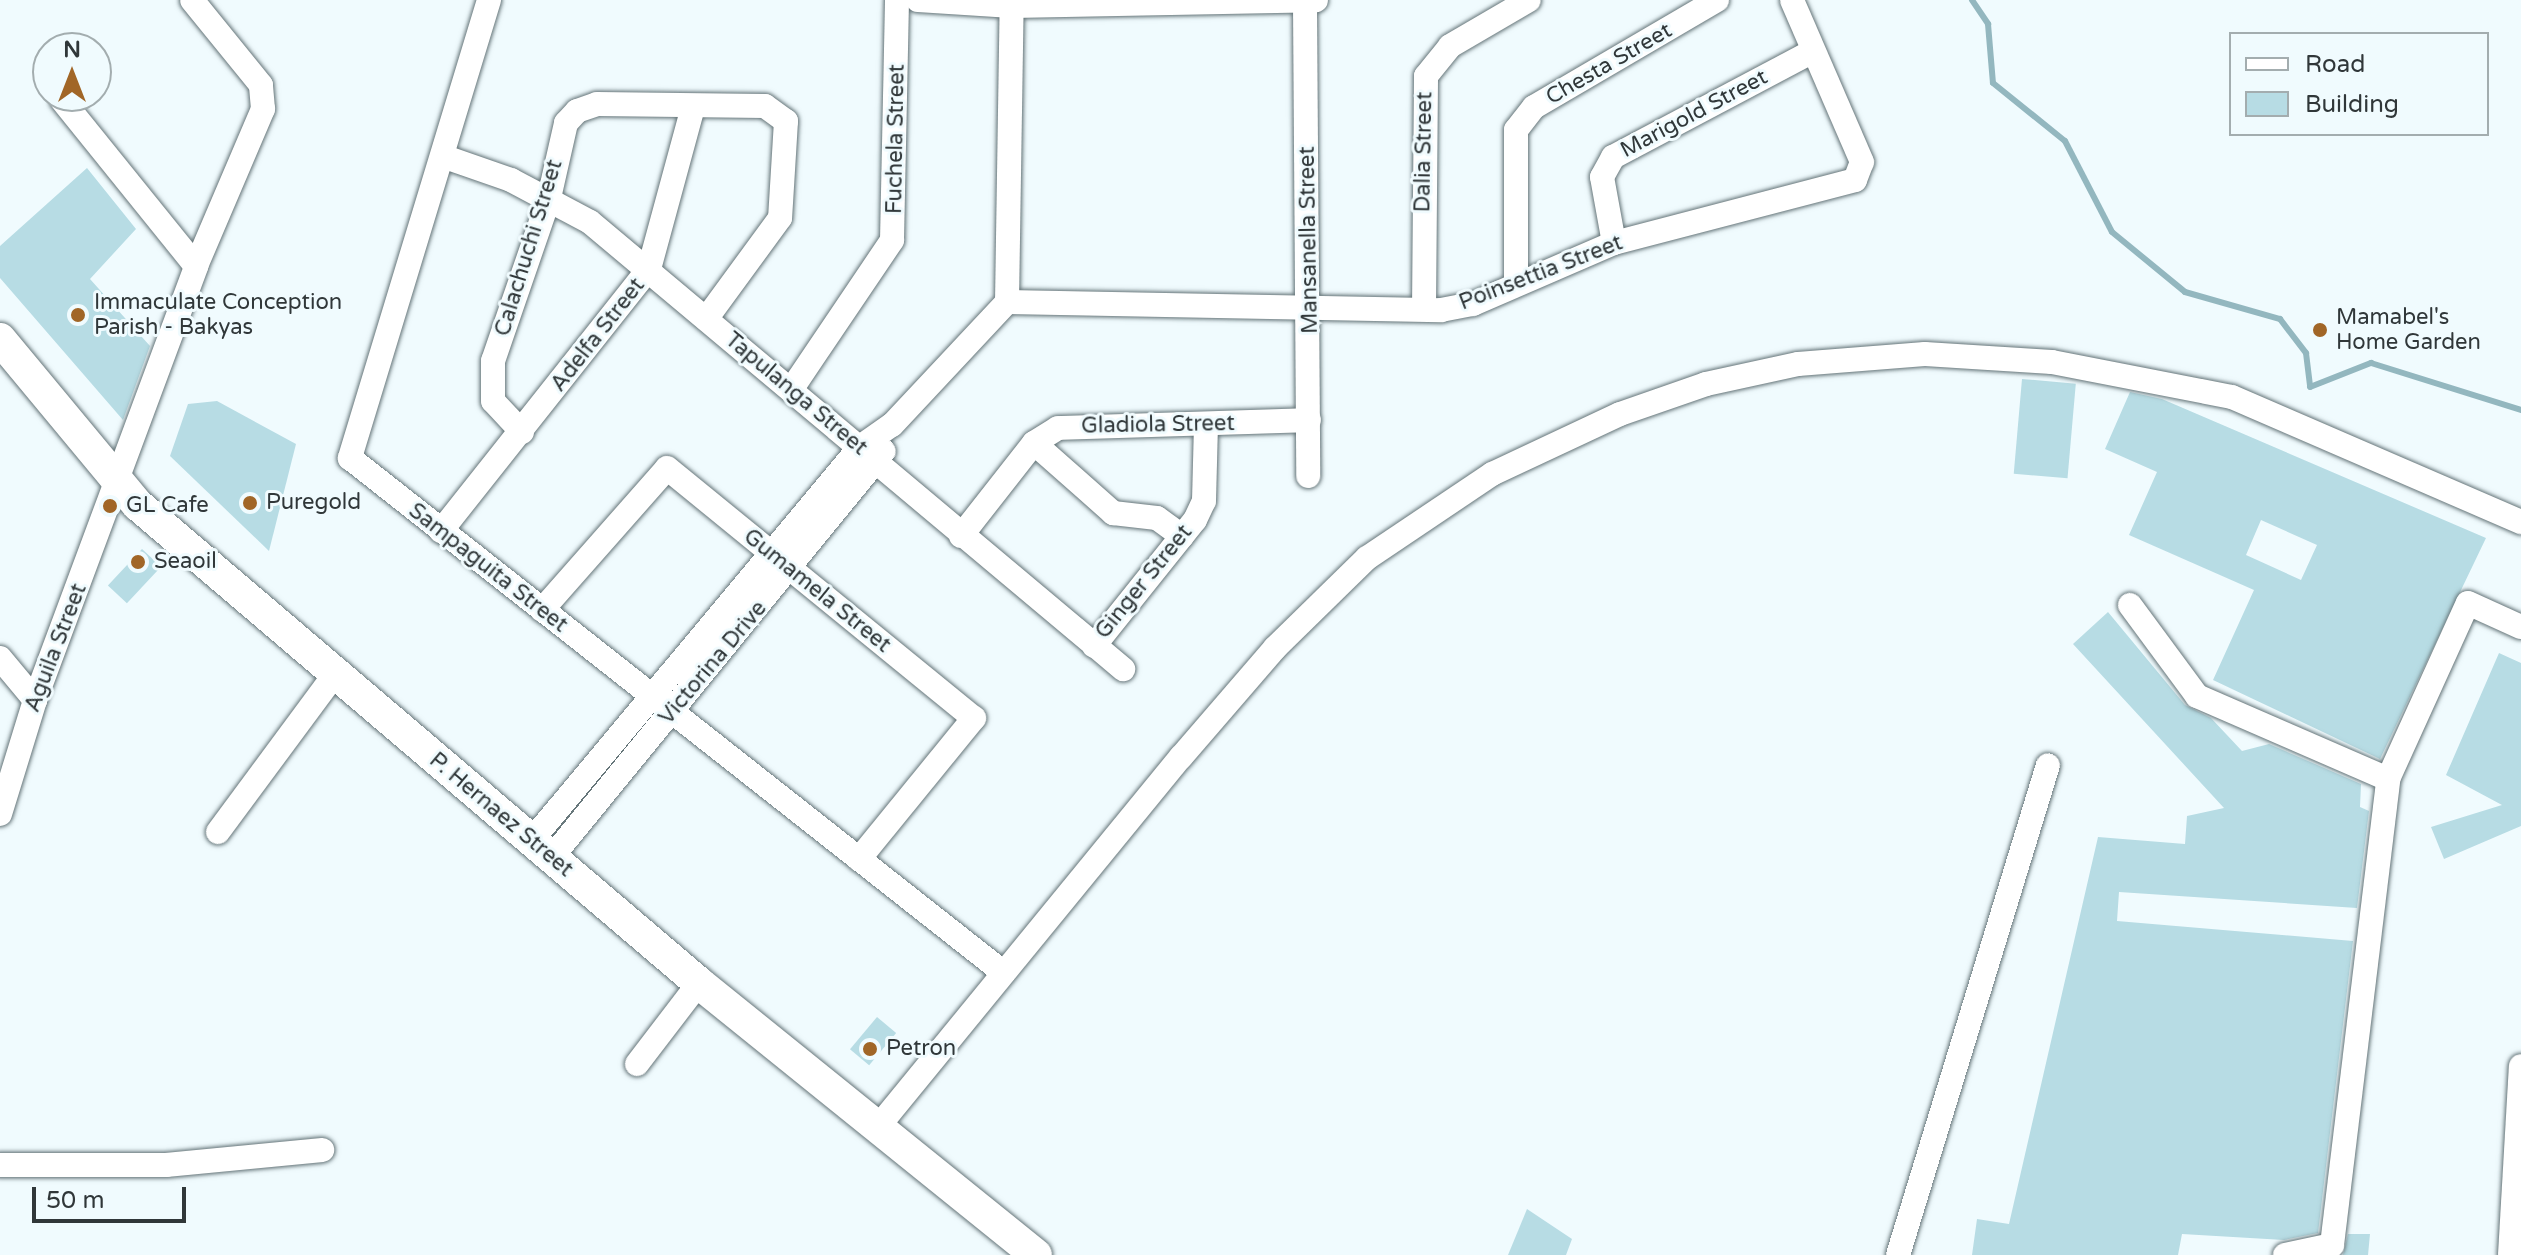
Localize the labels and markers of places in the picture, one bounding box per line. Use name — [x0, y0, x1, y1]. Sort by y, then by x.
place label: Immaculate Conception Parish - Bakyas — [94, 289, 342, 340]
place label: Mamabel's Home Garden — [2336, 304, 2481, 356]
marker: Immaculate Conception Parish - Bakyas — [69, 306, 87, 324]
marker: Mamabel's Home Garden — [2311, 321, 2329, 339]
place label: Puregold — [266, 490, 361, 516]
place label: GL Cafe — [126, 493, 209, 519]
marker: Puregold — [241, 494, 259, 512]
marker: GL Cafe — [101, 497, 119, 515]
place label: Seaoil — [154, 549, 217, 575]
marker: Seaoil — [129, 553, 147, 571]
place label: Petron — [886, 1036, 956, 1062]
marker: Petron — [861, 1040, 879, 1058]

